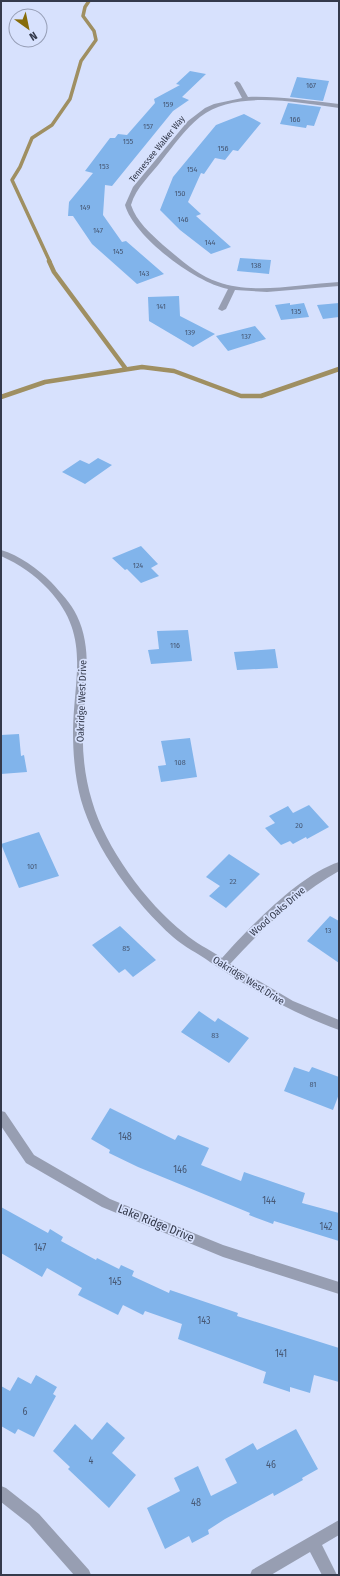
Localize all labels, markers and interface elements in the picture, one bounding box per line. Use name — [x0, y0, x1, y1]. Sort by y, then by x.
north arrow — [8, 8, 48, 48]
text: N — [27, 29, 39, 43]
house number: 167 — [306, 81, 317, 90]
house number: 159 — [163, 100, 173, 109]
street label: Tennessee Walker Way — [127, 114, 187, 184]
house number: 166 — [289, 115, 301, 124]
house number: 157 — [143, 122, 154, 131]
house number: 155 — [123, 137, 134, 146]
house number: 156 — [218, 144, 228, 153]
house number: 153 — [99, 162, 110, 171]
house number: 154 — [187, 165, 197, 174]
house number: 150 — [175, 189, 185, 198]
house number: 149 — [80, 203, 90, 212]
house number: 146 — [178, 215, 189, 224]
house number: 147 — [93, 226, 104, 235]
house number: 144 — [205, 238, 216, 247]
house number: 145 — [113, 247, 124, 256]
house number: 138 — [251, 261, 261, 270]
house number: 143 — [139, 269, 150, 278]
house number: 141 — [156, 302, 166, 311]
house number: 135 — [291, 307, 302, 316]
house number: 139 — [185, 328, 195, 337]
house number: 137 — [241, 332, 252, 341]
house number: 124 — [133, 561, 143, 570]
house number: 116 — [170, 641, 180, 650]
street label: Oakridge West Drive — [75, 660, 89, 742]
house number: 108 — [174, 758, 186, 767]
house number: 20 — [295, 821, 303, 830]
house number: 101 — [27, 862, 37, 871]
house number: 22 — [229, 877, 237, 886]
street label: Wood Oaks Drive — [248, 885, 308, 939]
house number: 13 — [325, 926, 332, 935]
house number: 85 — [122, 944, 130, 953]
street label: Oakridge West Drive — [210, 954, 287, 1008]
house number: 83 — [211, 1031, 219, 1040]
house number: 81 — [310, 1080, 316, 1089]
house number: 148 — [118, 1131, 132, 1143]
house number: 146 — [173, 1164, 187, 1176]
house number: 144 — [262, 1195, 276, 1207]
street label: Lake Ridge Drive — [116, 1201, 196, 1245]
house number: 142 — [319, 1221, 333, 1233]
house number: 147 — [34, 1242, 46, 1254]
house number: 145 — [108, 1276, 122, 1288]
house number: 143 — [197, 1315, 211, 1327]
house number: 141 — [275, 1348, 287, 1360]
house number: 6 — [23, 1406, 28, 1418]
house number: 4 — [89, 1455, 94, 1467]
house number: 46 — [266, 1459, 276, 1471]
house number: 48 — [191, 1497, 201, 1509]

